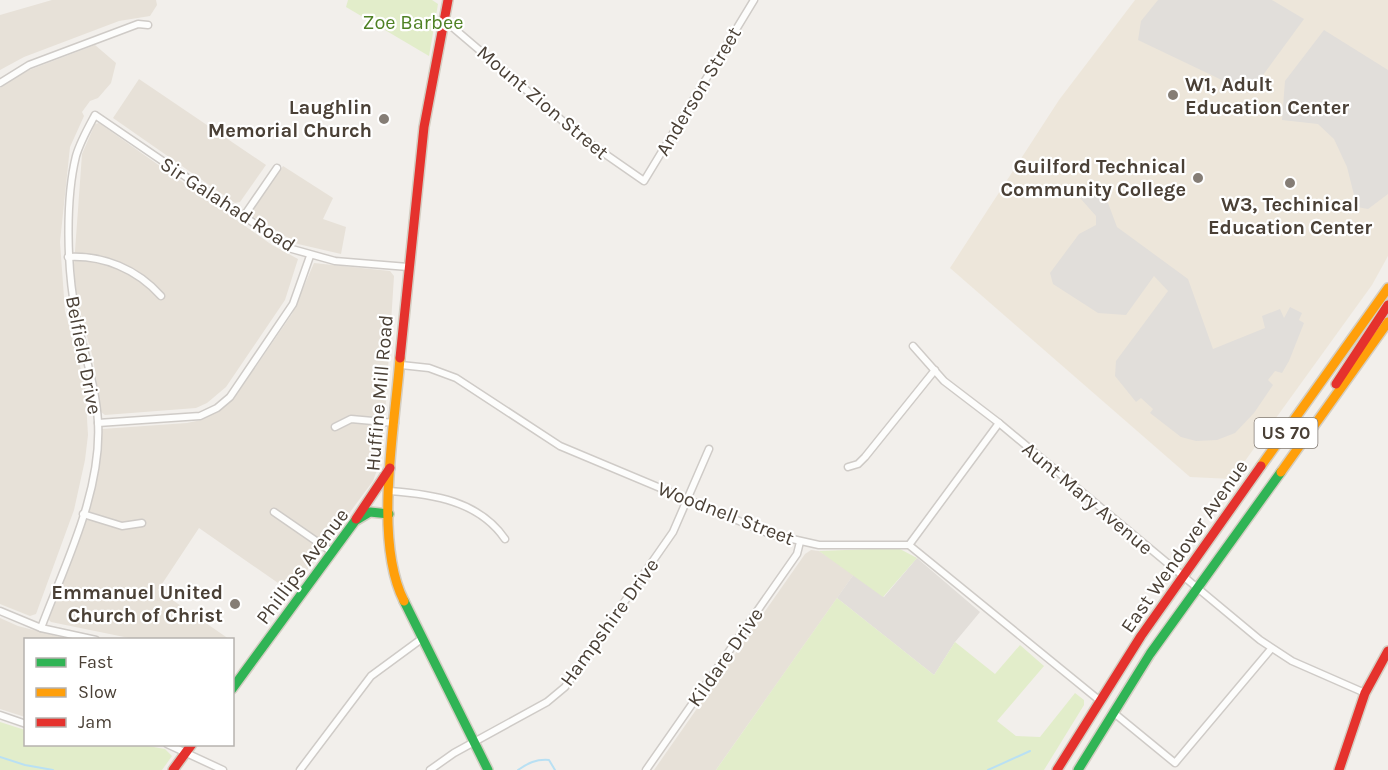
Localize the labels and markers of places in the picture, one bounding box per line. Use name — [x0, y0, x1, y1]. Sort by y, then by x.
place label: W1, Adult Education Center — [1185, 73, 1349, 119]
marker: W1, Adult Education Center — [1166, 88, 1180, 102]
place label: Laughlin Memorial Church — [208, 96, 372, 142]
marker: Laughlin Memorial Church — [377, 112, 391, 126]
place label: Guilford Technical Community College — [1000, 155, 1186, 201]
marker: Guilford Technical Community College — [1191, 171, 1205, 185]
marker: W3, Techinical Education Center — [1283, 176, 1297, 190]
place label: W3, Techinical Education Center — [1208, 193, 1372, 239]
place label: Emmanuel United Church of Christ — [51, 581, 223, 627]
marker: Emmanuel United Church of Christ — [228, 597, 242, 611]

